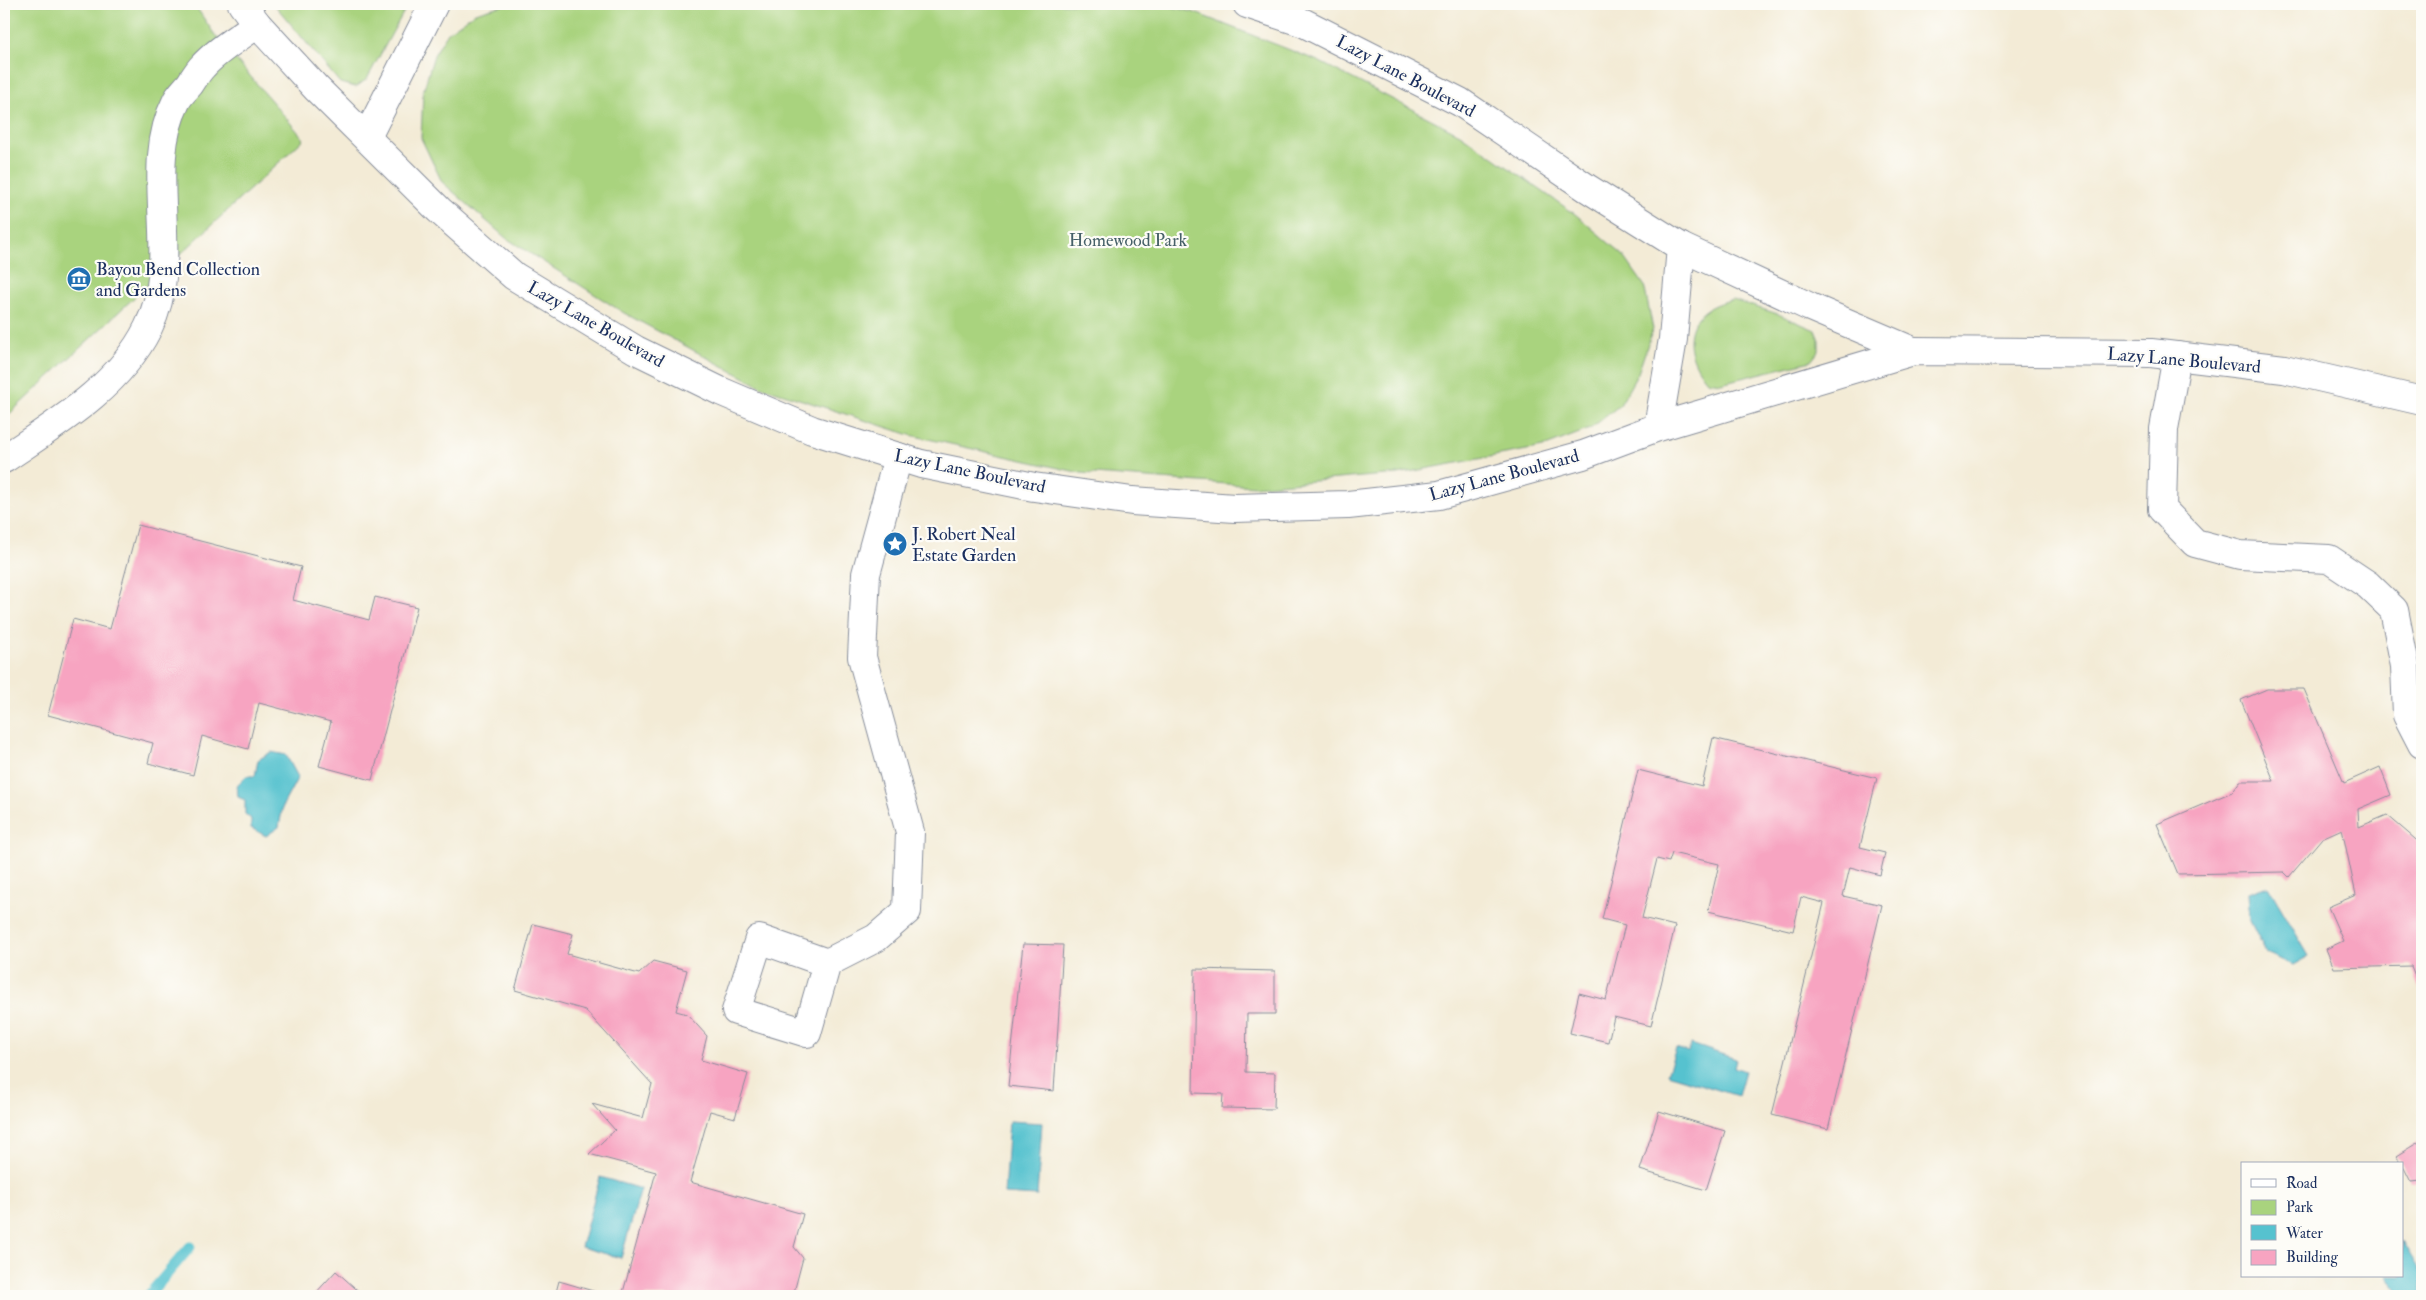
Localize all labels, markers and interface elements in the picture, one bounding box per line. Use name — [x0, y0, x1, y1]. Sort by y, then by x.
street label: Lazy Lane Boulevard — [1332, 30, 1479, 123]
park label: Homewood Park — [1069, 229, 1188, 252]
place label: Bayou Bend Collection and Gardens — [96, 258, 260, 302]
museum icon: Bayou Bend Collection and Gardens — [66, 266, 92, 292]
street label: Lazy Lane Boulevard — [523, 276, 668, 373]
street label: Lazy Lane Boulevard — [2106, 342, 2262, 379]
street label: Lazy Lane Boulevard — [892, 444, 1048, 499]
street label: Lazy Lane Boulevard — [1427, 444, 1582, 507]
place label: J. Robert Neal Estate Garden — [911, 523, 1016, 567]
place icon: J. Robert Neal Estate Garden — [882, 531, 908, 557]
legend — [2241, 1162, 2404, 1278]
text: Road — [2286, 1174, 2318, 1193]
text: Park — [2286, 1198, 2313, 1217]
text: Water — [2285, 1224, 2323, 1243]
text: Building — [2286, 1248, 2338, 1267]

